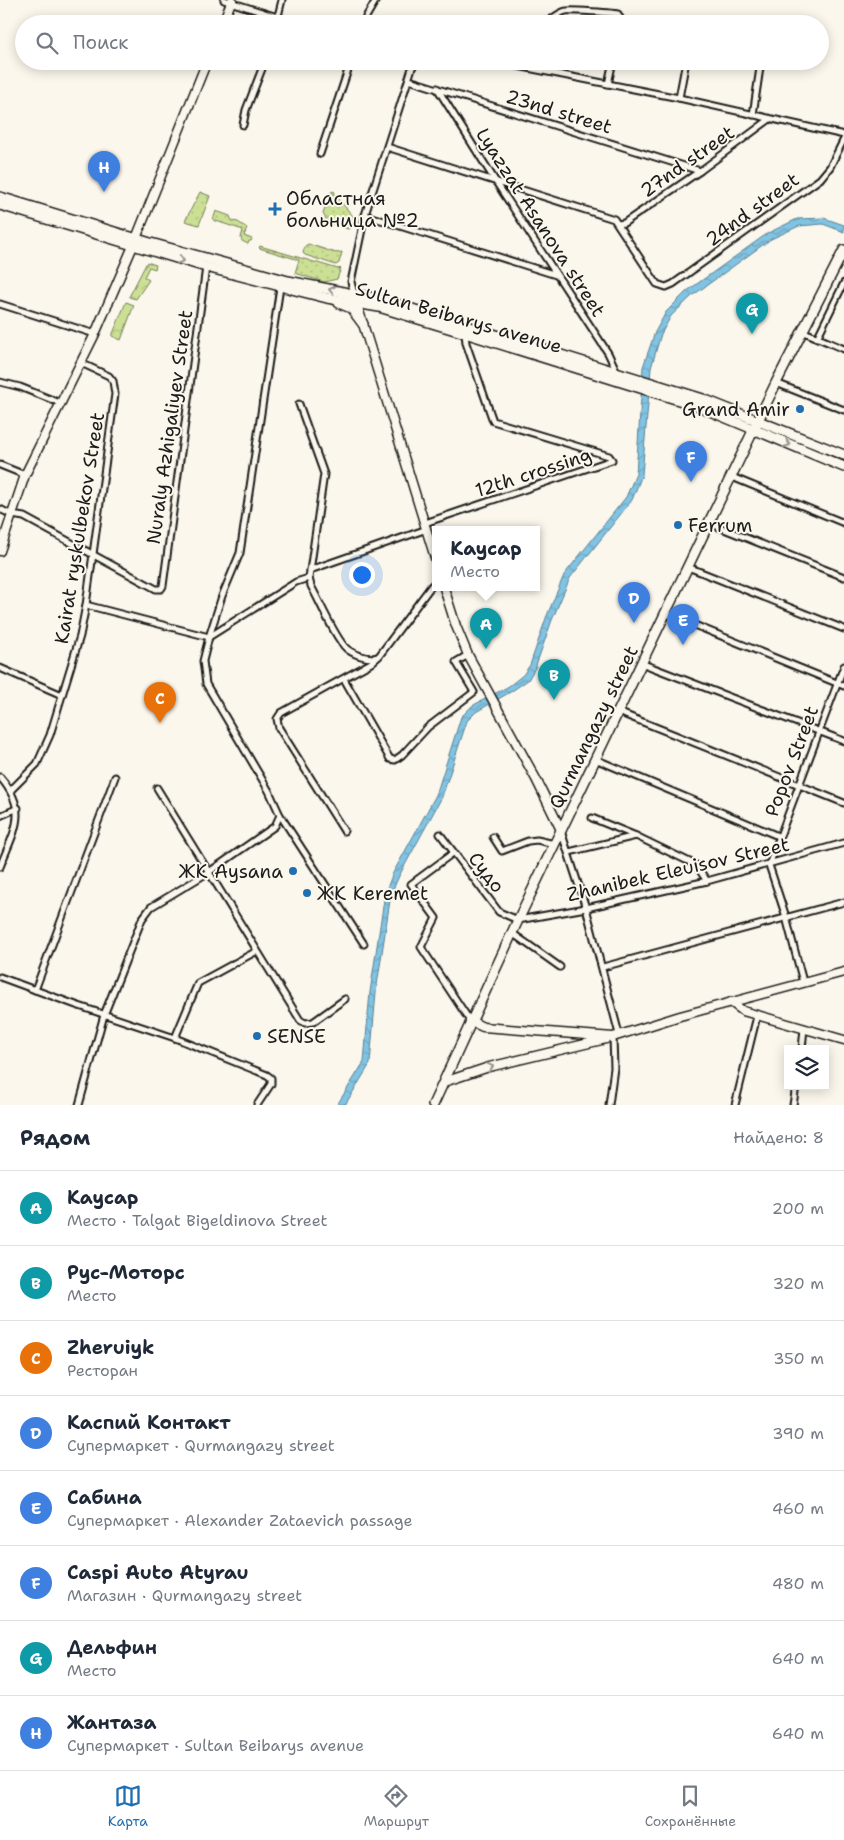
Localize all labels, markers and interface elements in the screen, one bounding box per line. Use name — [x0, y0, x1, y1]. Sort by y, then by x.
search box — [15, 15, 829, 70]
icon: search — [33, 29, 61, 57]
text: Поиск — [73, 30, 128, 55]
street label: 23nd street — [503, 83, 615, 139]
street label: 27nd street — [635, 120, 739, 203]
street label: Lyazzat Asanova street — [470, 123, 611, 321]
pin: H — [88, 151, 120, 192]
street label: 24nd street — [701, 167, 804, 252]
place label: Областная больница №2 — [286, 186, 419, 233]
marker: Областная больница №2 — [268, 202, 282, 216]
one-way arrow — [176, 255, 184, 265]
street label: Sultan Beibarys avenue — [353, 276, 565, 359]
one-way arrow — [328, 285, 336, 296]
pin: G — [736, 293, 768, 334]
street label: Nuraly Azhigaliyev Street — [141, 308, 198, 546]
place label: Grand Amir — [682, 397, 790, 422]
marker: Grand Amir — [794, 403, 806, 415]
street label: Kairat ryskulbekov Street — [49, 411, 110, 646]
one-way arrow — [782, 438, 791, 448]
pin: F — [675, 441, 707, 482]
street label: 12th crossing — [472, 442, 594, 503]
place label: Ferrum — [688, 513, 752, 538]
marker: Ferrum — [672, 519, 684, 531]
popup — [432, 526, 540, 591]
text: Каусар — [450, 536, 522, 561]
text: Место — [450, 561, 500, 582]
your location — [349, 562, 375, 588]
pin: D — [618, 582, 650, 623]
pin: E — [667, 604, 699, 645]
pin: A — [470, 608, 502, 649]
street label: Qurmangazy street — [543, 641, 644, 813]
pin: B — [538, 659, 570, 700]
pin: C — [144, 682, 176, 723]
street label: Popov Street — [759, 702, 824, 820]
street label: Zhanibek Eleuisov Street — [565, 832, 792, 907]
street label: Судо — [463, 847, 510, 898]
place label: ЖК Aysana — [178, 859, 283, 884]
marker: ЖК Aysana — [287, 865, 299, 877]
place label: ЖК Keremet — [317, 881, 428, 906]
marker: ЖК Keremet — [301, 887, 313, 899]
place label: SENSE — [267, 1024, 326, 1049]
marker: SENSE — [251, 1030, 263, 1042]
map controls — [784, 1045, 829, 1090]
button: layers — [784, 1045, 829, 1090]
one-way arrow — [486, 1063, 494, 1073]
text: Рядом — [20, 1124, 90, 1152]
text: Найдено: 8 — [733, 1127, 824, 1148]
text: Каусар — [67, 1185, 138, 1210]
text: A — [30, 1198, 42, 1219]
text: 200 m — [772, 1198, 824, 1219]
text: Место · Talgat Bigeldinova Street — [67, 1210, 328, 1231]
text: Рус-Моторс — [67, 1260, 185, 1285]
text: B — [31, 1273, 41, 1294]
text: 320 m — [773, 1273, 824, 1294]
text: Место — [67, 1285, 117, 1306]
text: Zheruiyk — [67, 1335, 154, 1360]
text: C — [31, 1348, 41, 1369]
text: 350 m — [773, 1348, 824, 1369]
text: Ресторан — [67, 1360, 138, 1381]
text: Каспий Контакт — [67, 1410, 231, 1435]
text: D — [30, 1423, 42, 1444]
text: 390 m — [772, 1423, 824, 1444]
text: Супермаркет · Qurmangazy street — [67, 1435, 335, 1456]
text: Сабина — [67, 1485, 142, 1510]
text: E — [31, 1498, 41, 1519]
text: 460 m — [772, 1498, 824, 1519]
text: Супермаркет · Alexander Zataevich passage — [67, 1510, 412, 1531]
text: Caspi Auto Atyrau — [67, 1560, 248, 1585]
text: F — [31, 1573, 41, 1594]
text: 480 m — [772, 1573, 824, 1594]
text: Магазин · Qurmangazy street — [67, 1585, 302, 1606]
text: Дельфин — [67, 1635, 157, 1660]
text: G — [30, 1648, 42, 1669]
text: 640 m — [772, 1648, 824, 1669]
text: Место — [67, 1660, 117, 1681]
text: Жантаза — [67, 1710, 156, 1735]
text: H — [30, 1723, 42, 1744]
text: 640 m — [772, 1723, 824, 1744]
text: Супермаркет · Sultan Beibarys avenue — [67, 1735, 364, 1756]
tab: Карта — [108, 1782, 148, 1830]
tab: Маршрут — [364, 1782, 429, 1830]
tab: Сохранённые — [645, 1782, 736, 1830]

